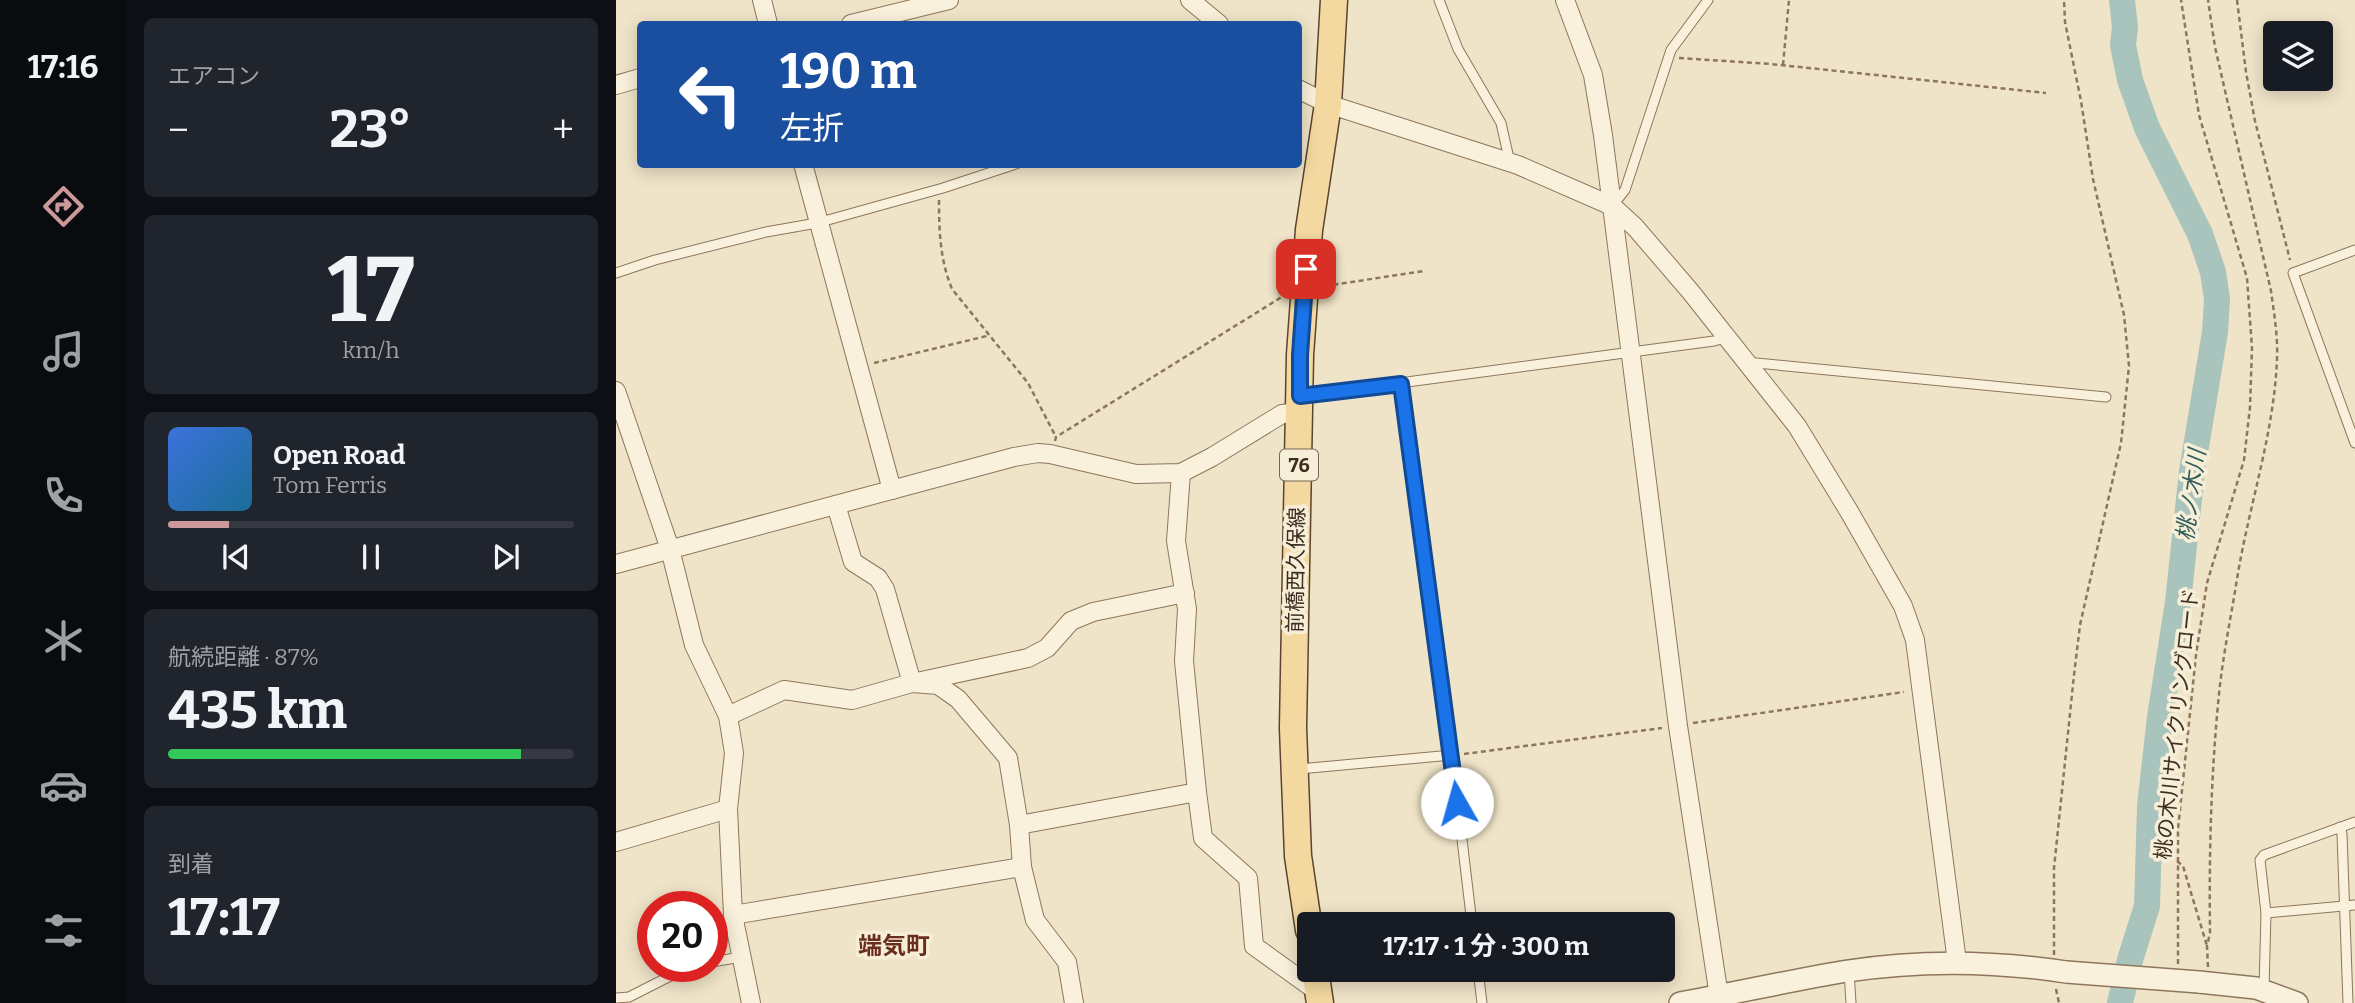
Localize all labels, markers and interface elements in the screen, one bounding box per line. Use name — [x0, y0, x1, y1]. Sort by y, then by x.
map controls — [2263, 21, 2333, 91]
button: layers — [2263, 21, 2333, 91]
text: 190 m — [780, 42, 917, 101]
text: 17:16 — [28, 48, 98, 86]
icon: left — [665, 49, 756, 140]
text: エアコン — [168, 62, 260, 90]
text: 23° — [330, 98, 412, 161]
text: − — [168, 107, 189, 153]
text: + — [552, 107, 574, 153]
text: 左折 — [780, 109, 844, 147]
icon: directions — [39, 182, 88, 231]
text: 17 — [327, 236, 415, 345]
pin — [1276, 239, 1336, 299]
icon: arrive — [1287, 250, 1325, 288]
icon: music — [39, 327, 88, 376]
text: km/h — [343, 336, 399, 364]
text: Open Road — [273, 440, 405, 471]
water label: 桃ノ木川 — [2171, 445, 2212, 543]
road number: 76 — [1280, 450, 1318, 480]
icon: phone — [39, 471, 88, 520]
text: Tom Ferris — [273, 471, 387, 499]
street label: 前橋西久保線 — [1282, 507, 1310, 633]
icon: previous — [217, 538, 255, 576]
icon: pause — [352, 538, 390, 576]
icon: next — [487, 538, 525, 576]
street label: 桃の木川サイクリングロード — [2150, 587, 2204, 861]
icon: climate — [39, 616, 88, 665]
text: 航続距離 · 87% — [168, 643, 319, 671]
text: 435 km — [168, 679, 347, 742]
icon: car — [39, 761, 88, 810]
position arrow — [1420, 766, 1494, 840]
text: 到着 — [168, 850, 214, 878]
text: 17:17 — [168, 886, 280, 949]
speed limit sign: 20 — [637, 891, 728, 982]
icon: filters — [39, 906, 88, 955]
text: 17:17 · 1 分 · 300 m — [1383, 931, 1589, 962]
district label: 端気町 — [858, 932, 930, 960]

